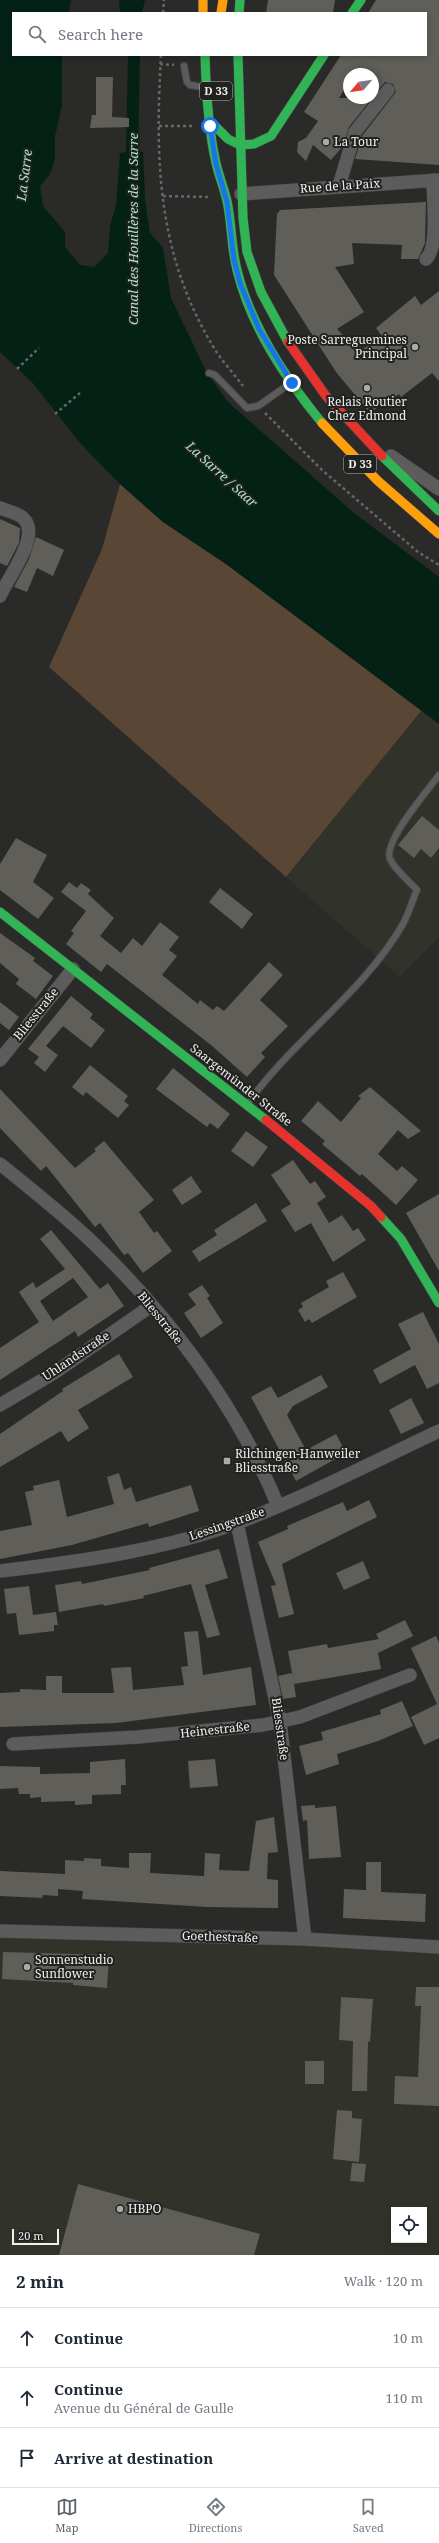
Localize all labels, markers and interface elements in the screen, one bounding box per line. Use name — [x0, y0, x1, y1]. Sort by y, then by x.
search box — [12, 12, 427, 56]
icon: search — [26, 23, 48, 45]
text: Search here — [58, 24, 143, 44]
north arrow — [343, 68, 379, 104]
road number: D 33 — [200, 82, 232, 100]
route start — [201, 117, 219, 135]
water label: Canal des Houillères de la Sarre — [124, 132, 142, 325]
place label: La Tour — [334, 133, 379, 150]
marker: La Tour — [321, 137, 331, 147]
water label: La Sarre — [12, 148, 36, 203]
street label: Rue de la Paix — [299, 174, 381, 197]
place label: Poste Sarreguemines Principal — [287, 331, 407, 362]
marker: Poste Sarreguemines Principal — [410, 342, 420, 352]
route end — [283, 374, 301, 392]
marker: Relais Routier Chez Edmond — [362, 383, 372, 393]
place label: Relais Routier Chez Edmond — [327, 393, 407, 424]
water label: La Sarre / Saar — [182, 436, 262, 512]
road number: D 33 — [344, 455, 376, 473]
street label: Bliesstraße — [9, 984, 62, 1044]
street label: Saargemünder Straße — [187, 1039, 296, 1130]
street label: Bliesstraße — [134, 1288, 187, 1348]
street label: Uhlandstraße — [39, 1327, 113, 1384]
place label: Rilchingen-Hanweiler Bliesstraße — [235, 1445, 361, 1476]
marker: Rilchingen-Hanweiler Bliesstraße — [222, 1456, 232, 1466]
street label: Lessingstraße — [187, 1503, 267, 1544]
street label: Bliesstraße — [268, 1696, 293, 1761]
street label: Heinestraße — [179, 1717, 251, 1742]
street label: Goethestraße — [182, 1927, 258, 1946]
place label: Sonnenstudio Sunflower — [35, 1951, 114, 1982]
marker: Sonnenstudio Sunflower — [22, 1962, 32, 1972]
place label: HBPO — [128, 2200, 162, 2217]
marker: HBPO — [115, 2204, 125, 2214]
map controls — [391, 2207, 427, 2243]
button: locate — [391, 2207, 427, 2243]
scale bar — [12, 2227, 59, 2246]
text: 20 m — [18, 2228, 44, 2243]
text: 2 min — [16, 2270, 64, 2293]
text: Walk · 120 m — [344, 2272, 423, 2290]
icon: ahead — [16, 2327, 38, 2349]
text: Continue — [54, 2328, 123, 2348]
text: 10 m — [393, 2329, 423, 2347]
text: Continue — [54, 2379, 123, 2399]
icon: ahead — [16, 2387, 38, 2409]
text: 110 m — [386, 2389, 423, 2407]
text: Avenue du Général de Gaulle — [54, 2399, 234, 2417]
icon: arrive — [16, 2447, 38, 2469]
text: Arrive at destination — [54, 2448, 213, 2468]
tab: Map — [55, 2496, 78, 2535]
tab: Directions — [189, 2496, 242, 2535]
tab: Saved — [353, 2496, 384, 2535]

